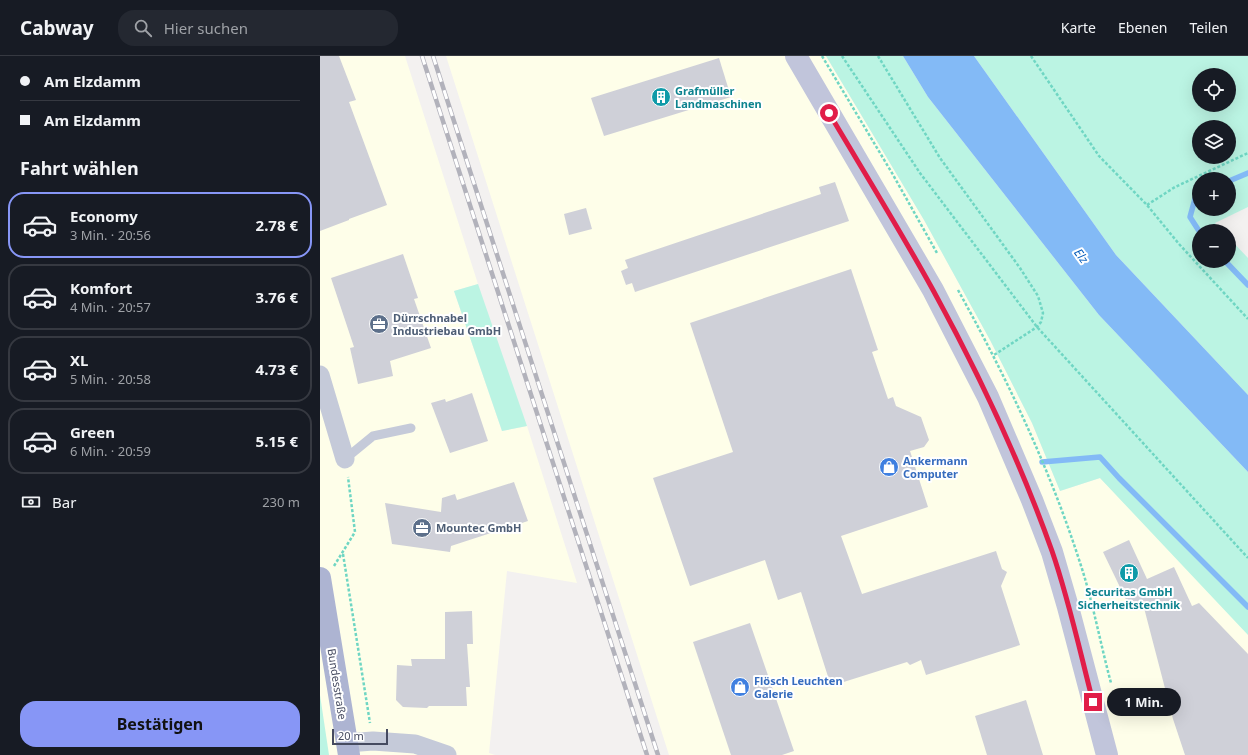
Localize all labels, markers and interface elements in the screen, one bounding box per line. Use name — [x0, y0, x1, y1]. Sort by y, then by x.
search box — [118, 10, 398, 46]
text: Cabway — [20, 15, 94, 41]
icon: search — [132, 17, 154, 39]
text: Hier suchen — [164, 18, 248, 38]
text: Karte — [1061, 18, 1096, 37]
text: Ebenen — [1118, 18, 1168, 37]
text: Teilen — [1190, 18, 1228, 37]
map controls — [1192, 68, 1236, 268]
button: locate — [1192, 68, 1236, 112]
text: Am Elzdamm — [44, 71, 141, 91]
place label: Grafmüller Landmaschinen — [675, 83, 762, 111]
building icon: Grafmüller Landmaschinen — [650, 86, 672, 108]
route start — [820, 104, 838, 122]
text: Am Elzdamm — [44, 110, 141, 130]
button: layers — [1192, 120, 1236, 164]
text: Fahrt wählen — [20, 156, 139, 180]
button: + — [1192, 172, 1236, 216]
text: Economy — [70, 206, 138, 226]
icon: car — [22, 207, 58, 243]
text: 2.78 € — [256, 215, 298, 235]
button: − — [1192, 224, 1236, 268]
text: 3 Min. · 20:56 — [70, 226, 151, 244]
water label: Elz — [1070, 245, 1093, 267]
text: Komfort — [70, 278, 132, 298]
icon: car — [22, 279, 58, 315]
text: 3.76 € — [256, 287, 298, 307]
text: 4 Min. · 20:57 — [70, 298, 151, 316]
place label: Dürrschnabel Industriebau GmbH — [393, 310, 501, 338]
office icon: Dürrschnabel Industriebau GmbH — [368, 313, 390, 335]
text: XL — [70, 350, 88, 370]
icon: car — [22, 351, 58, 387]
text: 4.73 € — [256, 359, 298, 379]
text: 5 Min. · 20:58 — [70, 370, 151, 388]
text: Green — [70, 422, 115, 442]
icon: car — [22, 423, 58, 459]
text: 5.15 € — [256, 431, 298, 451]
text: 6 Min. · 20:59 — [70, 442, 151, 460]
place label: Ankermann Computer — [903, 453, 968, 481]
shop icon: Ankermann Computer — [878, 456, 900, 478]
icon: cash — [20, 491, 42, 513]
text: Bar — [52, 492, 76, 512]
text: 230 m — [262, 493, 300, 511]
office icon: Mountec GmbH — [411, 517, 433, 539]
place label: Mountec GmbH — [436, 520, 521, 535]
building icon: Securitas GmbH Sicherheitstechnik — [1118, 562, 1140, 584]
place label: Securitas GmbH Sicherheitstechnik — [1078, 584, 1180, 612]
street label: Bundesstraße — [324, 647, 351, 721]
place label: Flösch Leuchten Galerie — [754, 673, 843, 701]
shop icon: Flösch Leuchten Galerie — [729, 676, 751, 698]
callout: 1 Min. — [1107, 688, 1181, 716]
route end — [1084, 693, 1102, 711]
text: 1 Min. — [1124, 693, 1164, 711]
button: Bestätigen — [20, 701, 300, 747]
scale bar — [332, 727, 388, 746]
text: 20 m — [338, 728, 364, 743]

